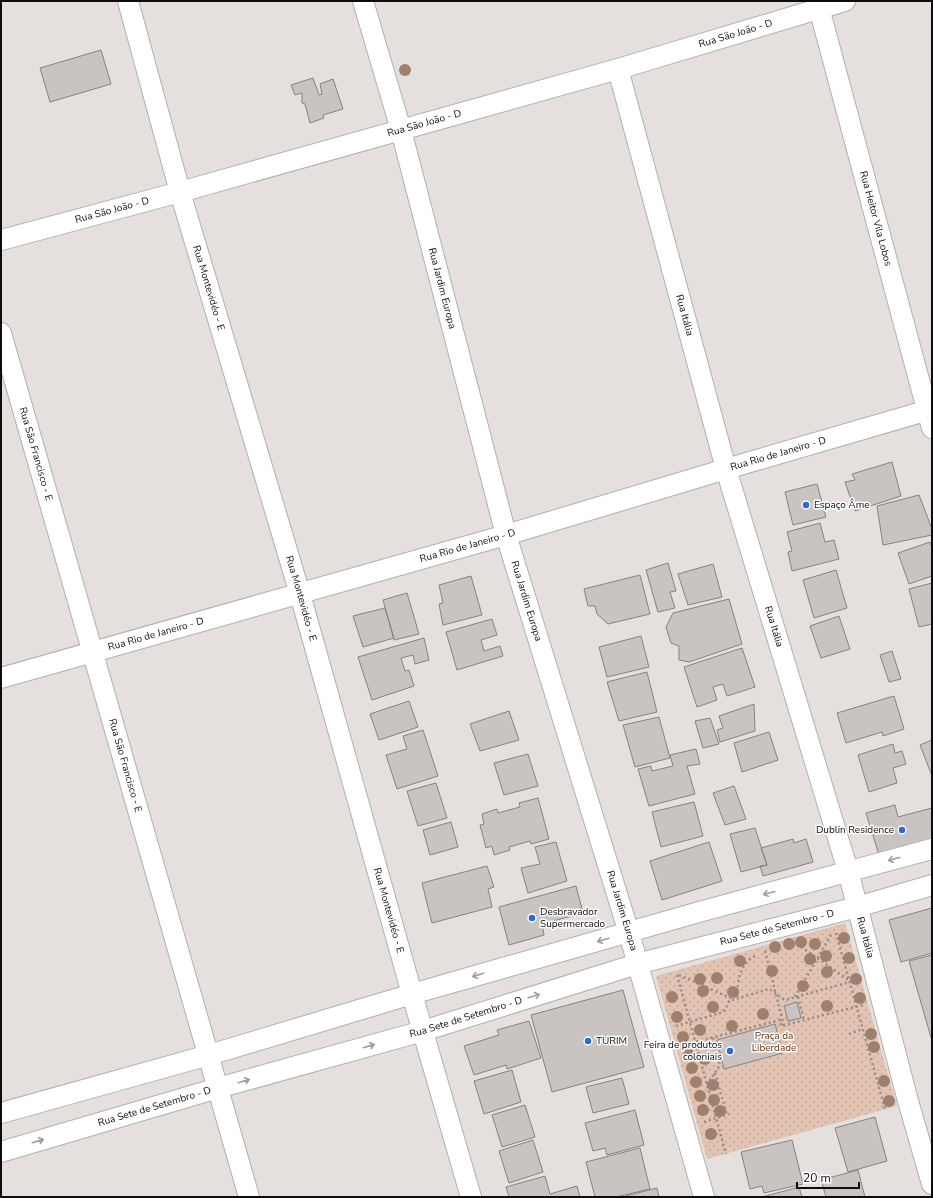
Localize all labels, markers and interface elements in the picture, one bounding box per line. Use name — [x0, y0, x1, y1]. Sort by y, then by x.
street label: Rua São João - D — [697, 16, 774, 51]
street label: Rua São João - D — [386, 106, 463, 140]
street label: Rua Heitor Vila Lobos — [856, 169, 895, 268]
street label: Rua São João - D — [73, 194, 151, 227]
street label: Rua Montevidéo - E — [189, 244, 228, 332]
street label: Rua Jardim Europa — [425, 246, 459, 330]
street label: Rua Itália — [672, 293, 697, 337]
street label: Rua São Francisco - E — [16, 406, 56, 503]
street label: Rua Rio de Janeiro - D — [729, 433, 828, 474]
place label: Espaço Âme — [814, 498, 870, 512]
marker: Espaço Âme — [801, 500, 811, 510]
street label: Rua Rio de Janeiro - D — [418, 526, 517, 566]
street label: Rua Montevidéo - E — [282, 554, 320, 643]
street label: Rua Jardim Europa — [507, 559, 545, 643]
street label: Rua Itália — [761, 604, 787, 649]
street label: Rua Rio de Janeiro - D — [106, 614, 205, 654]
street label: Rua São Francisco - E — [105, 717, 145, 814]
place label: Dublin Residence — [816, 823, 894, 837]
marker: Dublin Residence — [897, 825, 907, 835]
one-way arrow — [888, 856, 901, 863]
street label: Rua Montevidéo - E — [370, 866, 407, 955]
street label: Rua Jardim Europa — [603, 869, 641, 952]
one-way arrow — [763, 890, 776, 897]
place label: Desbravador Supermercado — [540, 905, 606, 931]
street label: Rua Sete de Setembro - D — [719, 906, 836, 949]
marker: Desbravador Supermercado — [527, 913, 537, 923]
street label: Rua Itália — [853, 915, 877, 960]
one-way arrow — [597, 937, 610, 944]
one-way arrow — [472, 972, 485, 979]
one-way arrow — [527, 992, 540, 999]
street label: Rua Sete de Setembro - D — [408, 993, 524, 1041]
park label: Praça da Liberdade — [752, 1029, 796, 1055]
place label: TURIM — [596, 1034, 627, 1048]
marker: TURIM — [583, 1036, 593, 1046]
place label: Feira de produtos coloniais — [644, 1038, 722, 1064]
one-way arrow — [362, 1042, 375, 1049]
marker: Feira de produtos coloniais — [725, 1046, 735, 1056]
one-way arrow — [237, 1077, 250, 1084]
street label: Rua Sete de Setembro - D — [96, 1083, 213, 1130]
one-way arrow — [32, 1137, 45, 1144]
scale bar — [797, 1164, 859, 1190]
text: 20 m — [803, 1170, 831, 1186]

